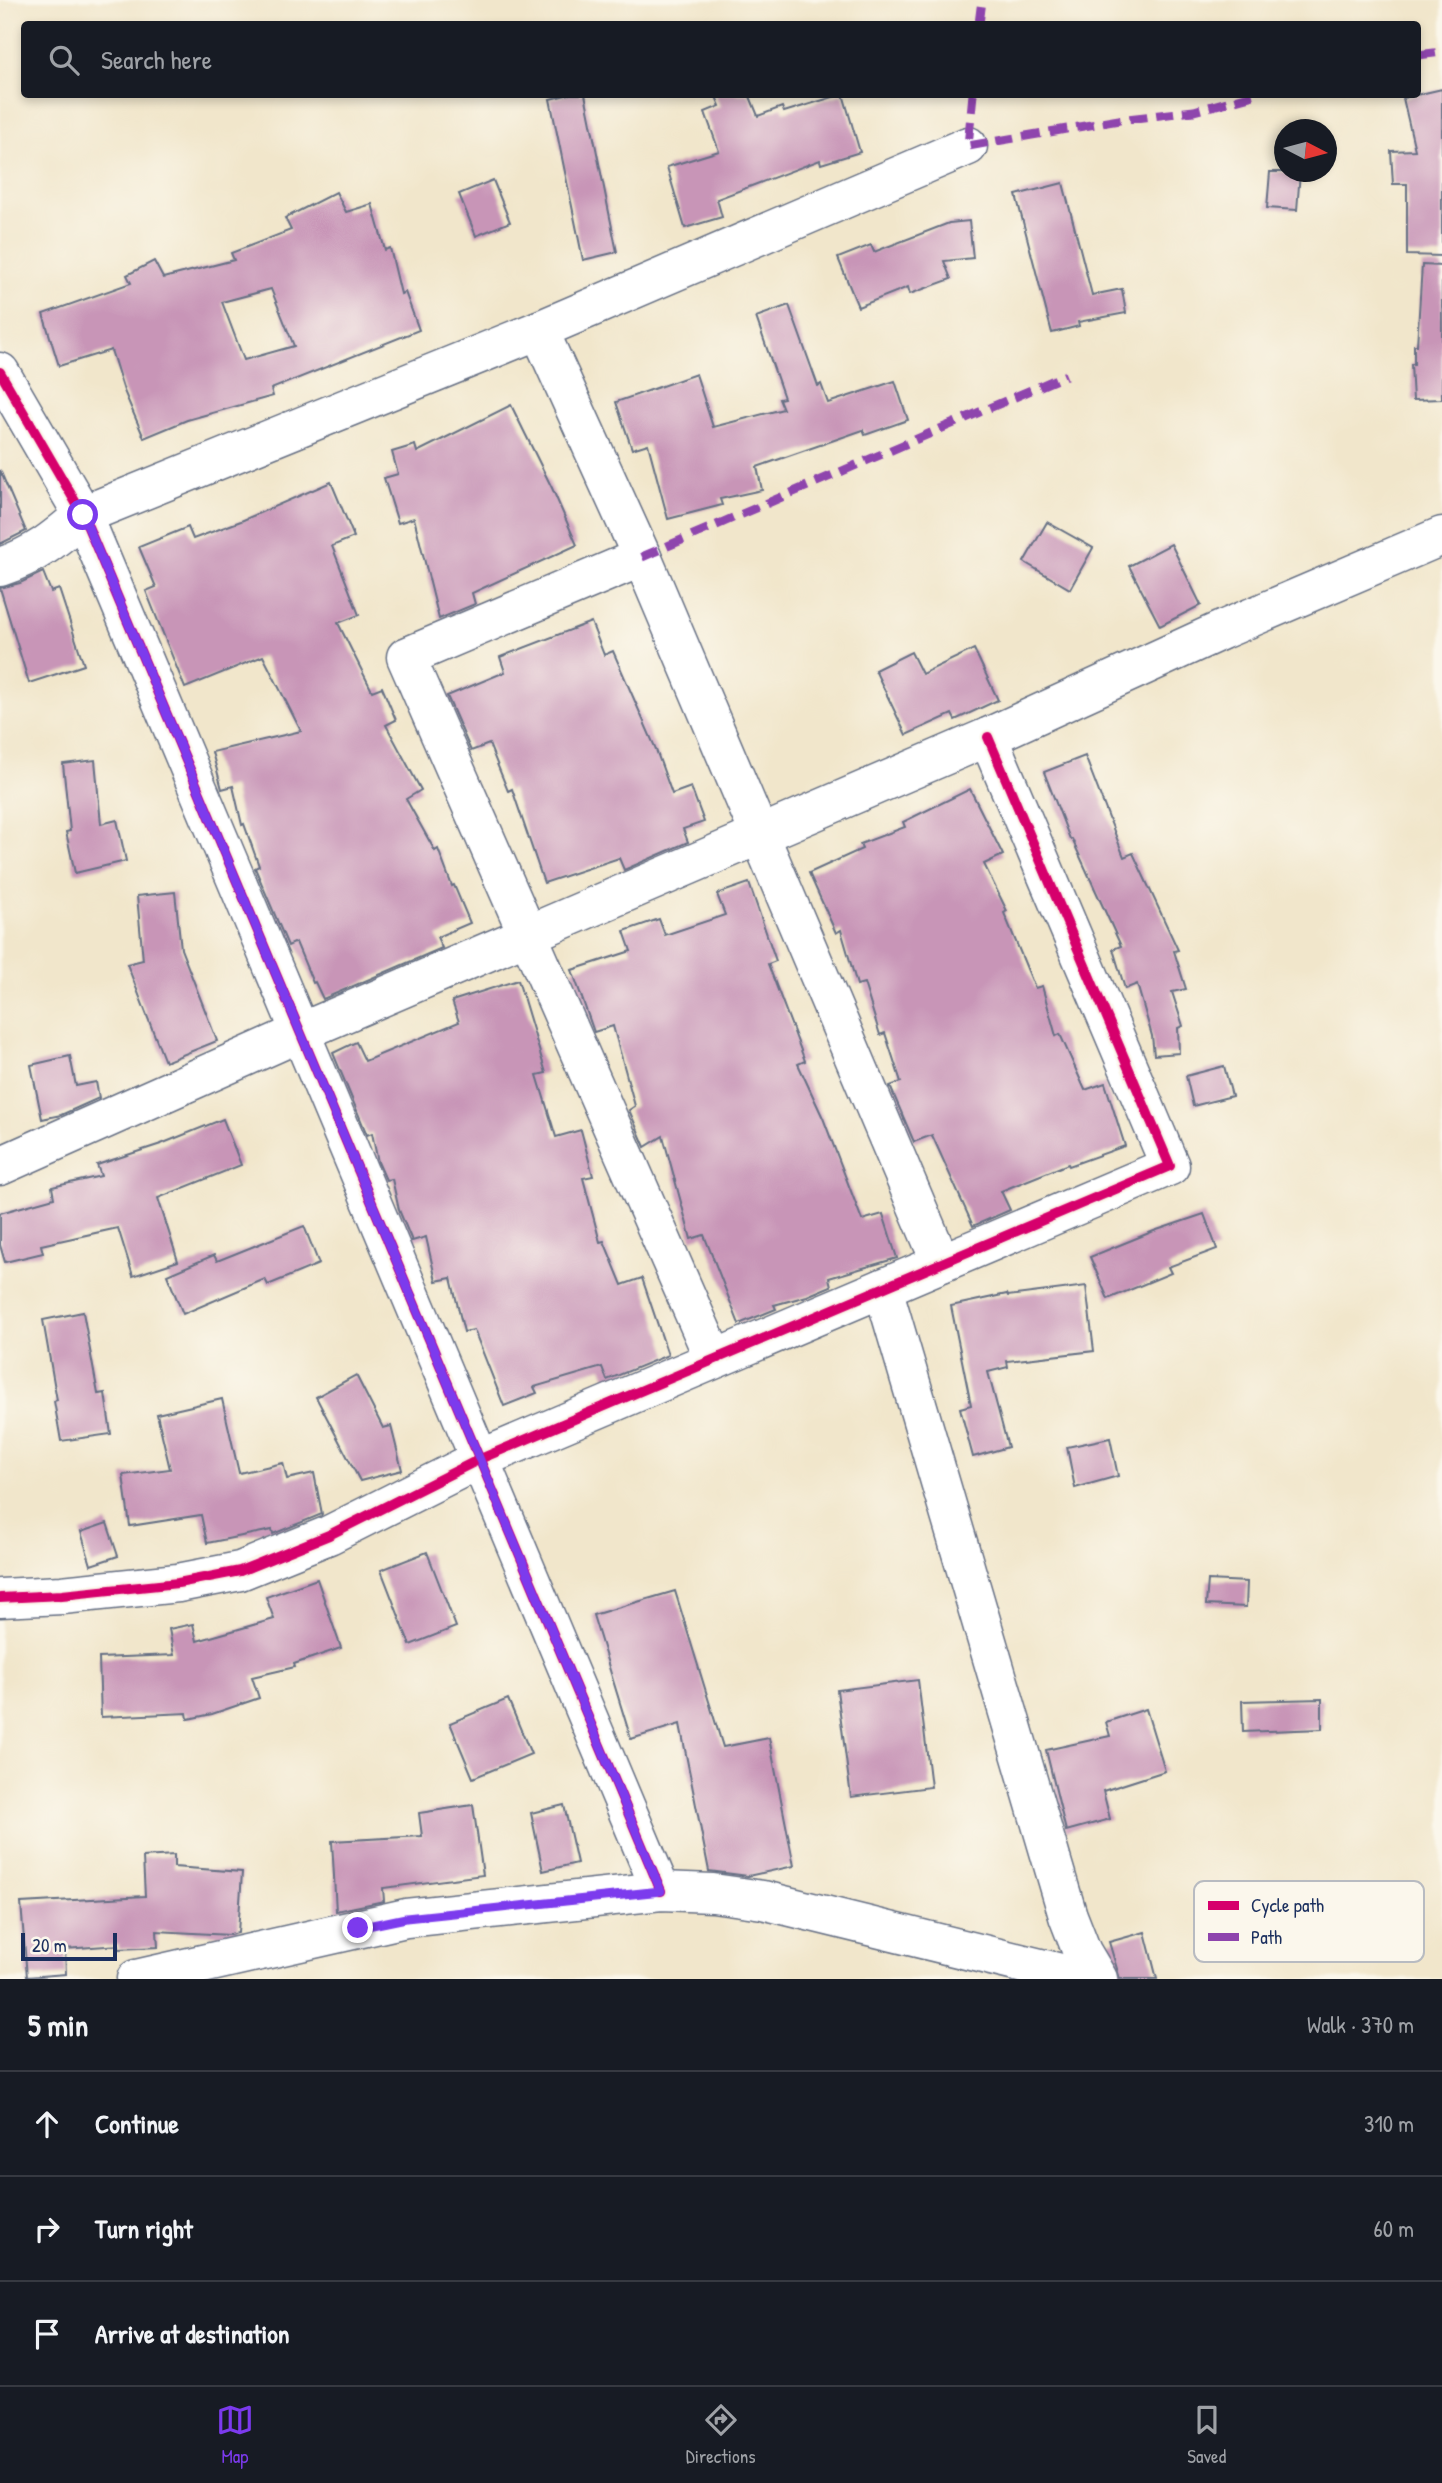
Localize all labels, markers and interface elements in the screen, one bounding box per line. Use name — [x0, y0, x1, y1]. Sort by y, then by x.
search box — [21, 21, 1421, 98]
icon: search — [45, 41, 83, 79]
text: Search here — [101, 42, 212, 77]
north arrow — [1274, 119, 1337, 182]
route start — [67, 499, 98, 530]
legend — [1194, 1881, 1424, 1962]
text: Cycle path — [1251, 1892, 1324, 1918]
route end — [342, 1912, 373, 1943]
text: Path — [1251, 1924, 1282, 1950]
scale bar — [21, 1930, 117, 1962]
text: 20 m — [32, 1932, 67, 1958]
text: 5 min — [28, 2005, 88, 2045]
text: Walk · 370 m — [1307, 2009, 1414, 2040]
icon: ahead — [28, 2105, 66, 2143]
text: Continue — [95, 2106, 179, 2141]
text: 310 m — [1364, 2108, 1414, 2139]
icon: right — [28, 2210, 66, 2248]
text: Turn right — [95, 2211, 193, 2246]
text: 60 m — [1374, 2213, 1414, 2244]
icon: arrive — [28, 2315, 66, 2353]
text: Arrive at destination — [95, 2316, 290, 2351]
tab: Map — [216, 2401, 254, 2469]
tab: Directions — [686, 2401, 756, 2469]
tab: Saved — [1187, 2401, 1226, 2469]

